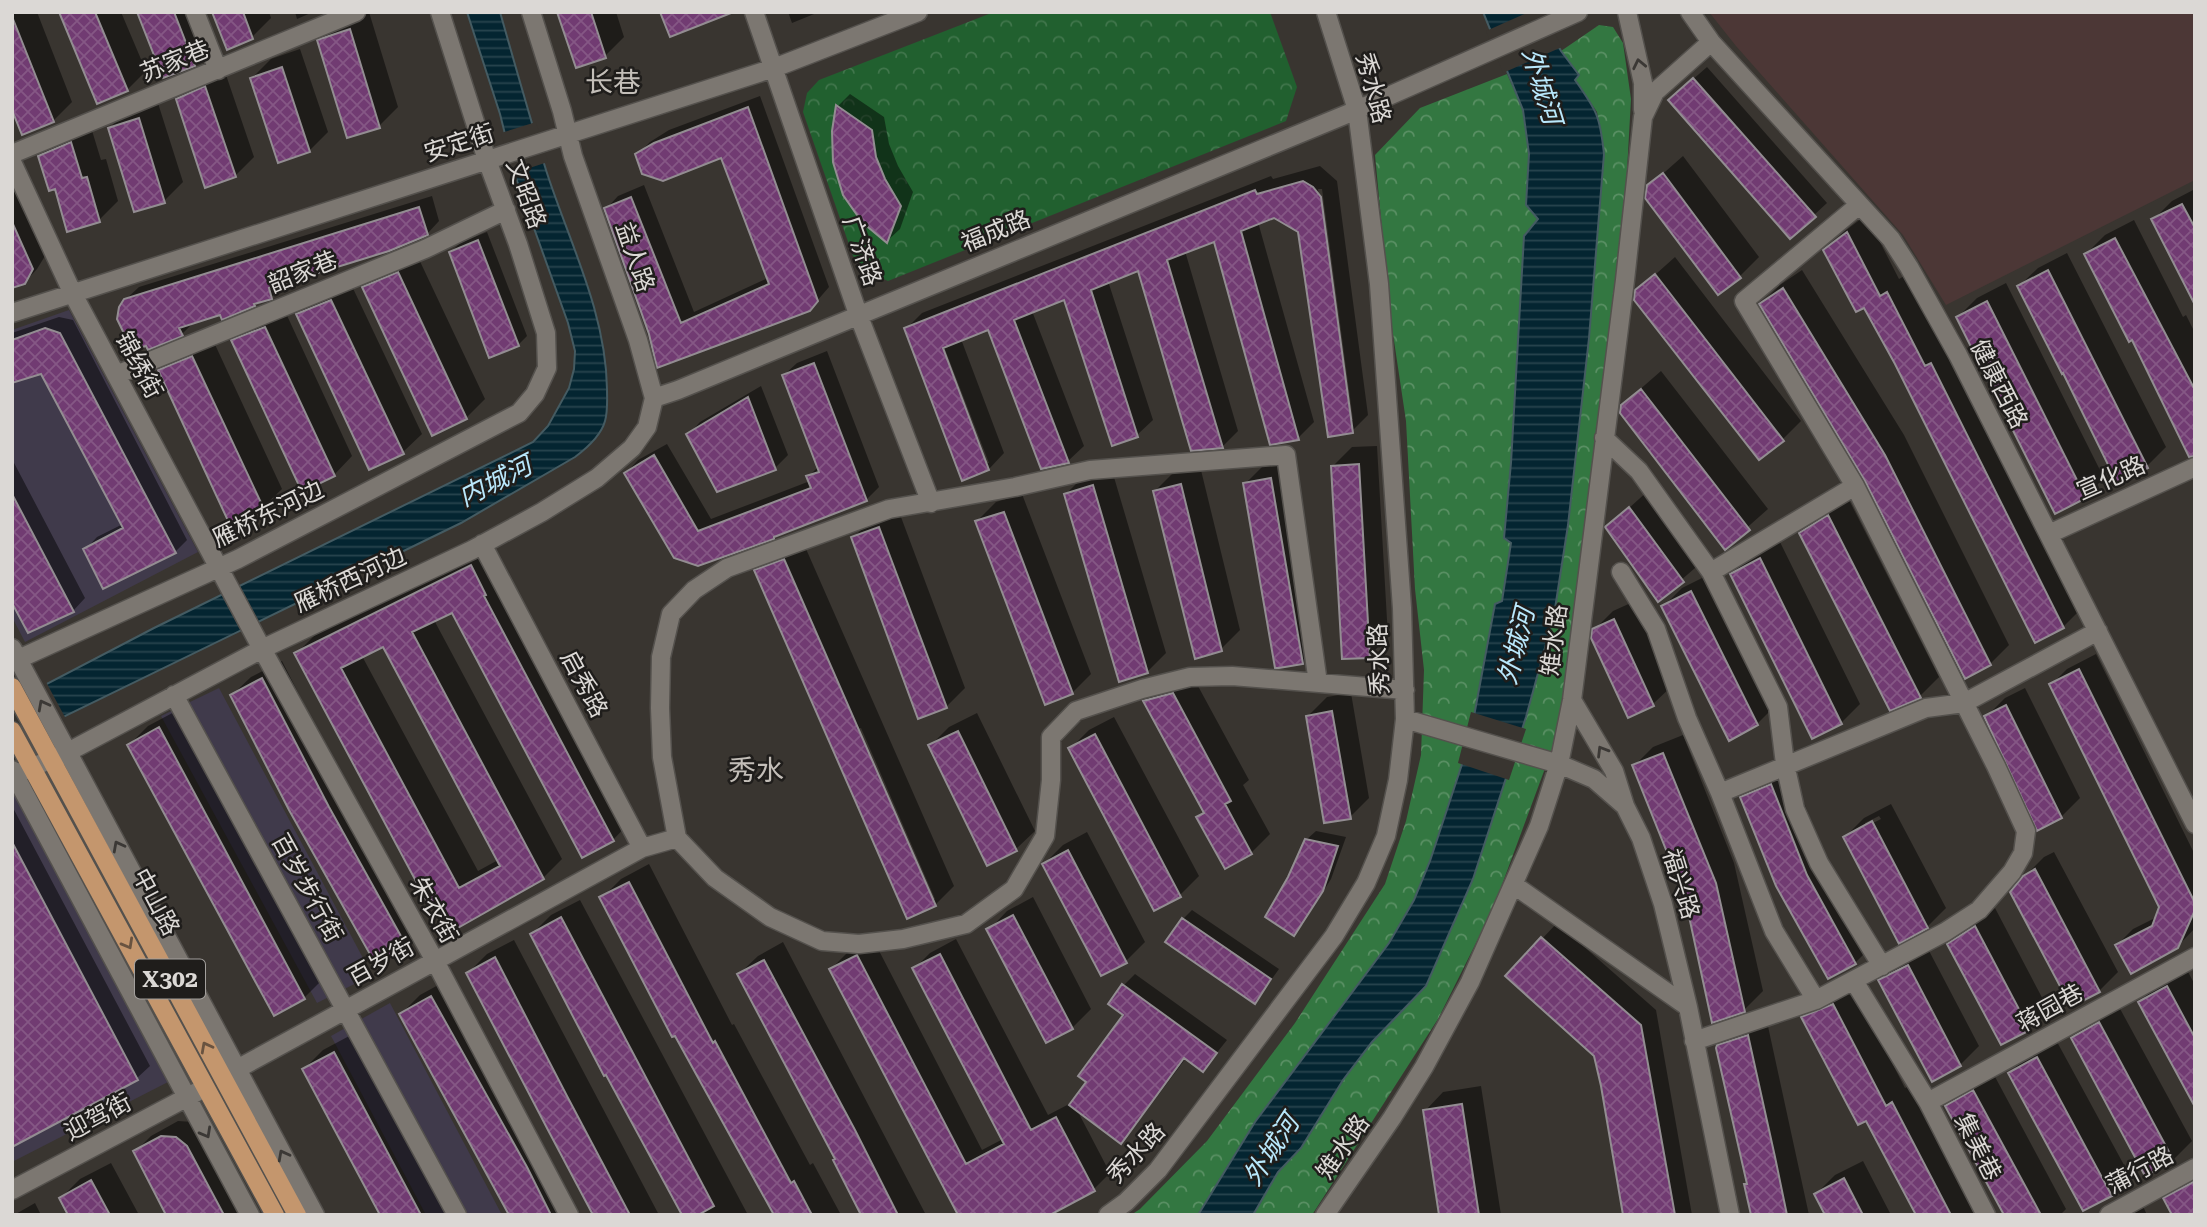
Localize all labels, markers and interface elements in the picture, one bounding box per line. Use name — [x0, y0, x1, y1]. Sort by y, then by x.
street label: 苏家巷 — [136, 35, 214, 87]
water label: 外城河 — [1516, 44, 1569, 132]
street label: 秀水路 — [1350, 50, 1396, 126]
one-way arrow — [1632, 58, 1647, 70]
district label: 长巷 — [585, 66, 641, 99]
street label: 安定街 — [420, 119, 498, 167]
street label: 文昭路 — [501, 155, 551, 233]
street label: 福成路 — [957, 205, 1035, 257]
street label: 广济路 — [837, 212, 887, 290]
street label: 益人路 — [610, 218, 660, 296]
street label: 韶家巷 — [264, 246, 342, 298]
street label: 锦绣街 — [110, 327, 168, 403]
street label: 健康西路 — [1965, 335, 2033, 433]
water label: 内城河 — [453, 448, 541, 512]
street label: 宣化路 — [2072, 451, 2150, 505]
street label: 雁桥东河边 — [208, 475, 328, 553]
street label: 雁桥西河边 — [290, 542, 410, 618]
water label: 外城河 — [1492, 600, 1541, 687]
street label: 雉水路 — [1536, 603, 1572, 677]
street label: 秀水路 — [1364, 623, 1394, 695]
street label: 启秀路 — [555, 646, 613, 722]
one-way arrow — [38, 700, 51, 713]
one-way arrow — [1597, 746, 1610, 759]
district label: 秀水 — [728, 754, 784, 787]
street label: 百岁步行街 — [266, 829, 348, 947]
one-way arrow — [113, 841, 126, 853]
street label: 福兴路 — [1657, 845, 1705, 923]
street label: 中山路 — [127, 864, 185, 940]
street label: 朱衣街 — [404, 872, 464, 948]
street label: 百岁街 — [343, 932, 419, 992]
one-way arrow — [120, 936, 133, 949]
road number: X302 — [135, 960, 205, 998]
street label: 蒋园巷 — [2012, 978, 2088, 1038]
one-way arrow — [201, 1042, 214, 1054]
street label: 迎驾街 — [60, 1088, 136, 1146]
water label: 外城河 — [1237, 1105, 1308, 1191]
street label: 雉水路 — [1311, 1109, 1375, 1185]
street label: 集美巷 — [1949, 1109, 2007, 1185]
street label: 秀水路 — [1101, 1117, 1171, 1189]
one-way arrow — [198, 1126, 211, 1138]
street label: 蒲行路 — [2102, 1141, 2178, 1199]
one-way arrow — [278, 1149, 291, 1162]

